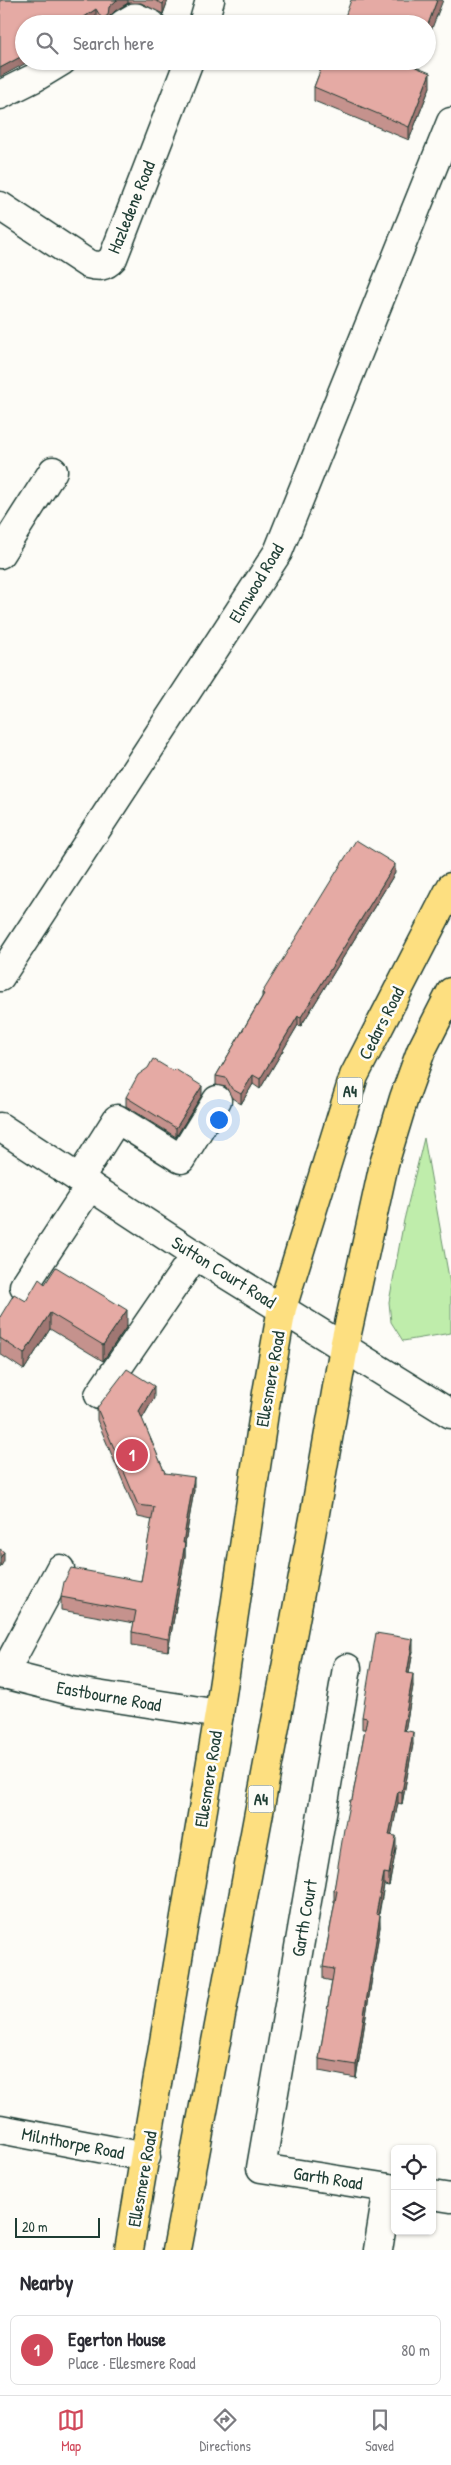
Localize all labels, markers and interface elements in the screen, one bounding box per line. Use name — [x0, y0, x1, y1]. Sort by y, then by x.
search box — [15, 15, 436, 70]
icon: search — [33, 29, 61, 57]
text: Search here — [73, 30, 154, 56]
street label: Hazledene Road — [101, 157, 161, 257]
street label: Elmwood Road — [222, 539, 290, 627]
street label: Cedars Road — [352, 982, 410, 1064]
road number: A4 — [338, 1078, 362, 1104]
your location — [206, 1107, 232, 1133]
street label: Sutton Court Road — [167, 1230, 281, 1314]
street label: Ellesmere Road — [249, 1329, 291, 1429]
pin: 1 — [116, 1436, 148, 1474]
street label: Eastbourne Road — [55, 1674, 163, 1718]
street label: Ellesmere Road — [188, 1729, 228, 1829]
road number: A4 — [248, 1786, 274, 1812]
street label: Garth Court — [285, 1877, 323, 1959]
street label: Milnthorpe Road — [20, 2121, 126, 2165]
street label: Ellesmere Road — [121, 2129, 163, 2229]
map controls — [391, 2145, 436, 2235]
button: locate — [391, 2145, 436, 2190]
street label: Garth Road — [291, 2160, 365, 2196]
button: layers — [391, 2190, 436, 2235]
scale bar — [15, 2215, 100, 2238]
text: 20 m — [22, 2217, 48, 2236]
text: Nearby — [20, 2268, 73, 2297]
text: Egerton House — [68, 2326, 166, 2352]
text: 1 — [34, 2339, 40, 2361]
text: 80 m — [401, 2339, 430, 2361]
text: Place · Ellesmere Road — [68, 2352, 196, 2374]
tab: Map — [57, 2406, 85, 2455]
tab: Directions — [199, 2406, 251, 2455]
tab: Saved — [365, 2406, 394, 2455]

